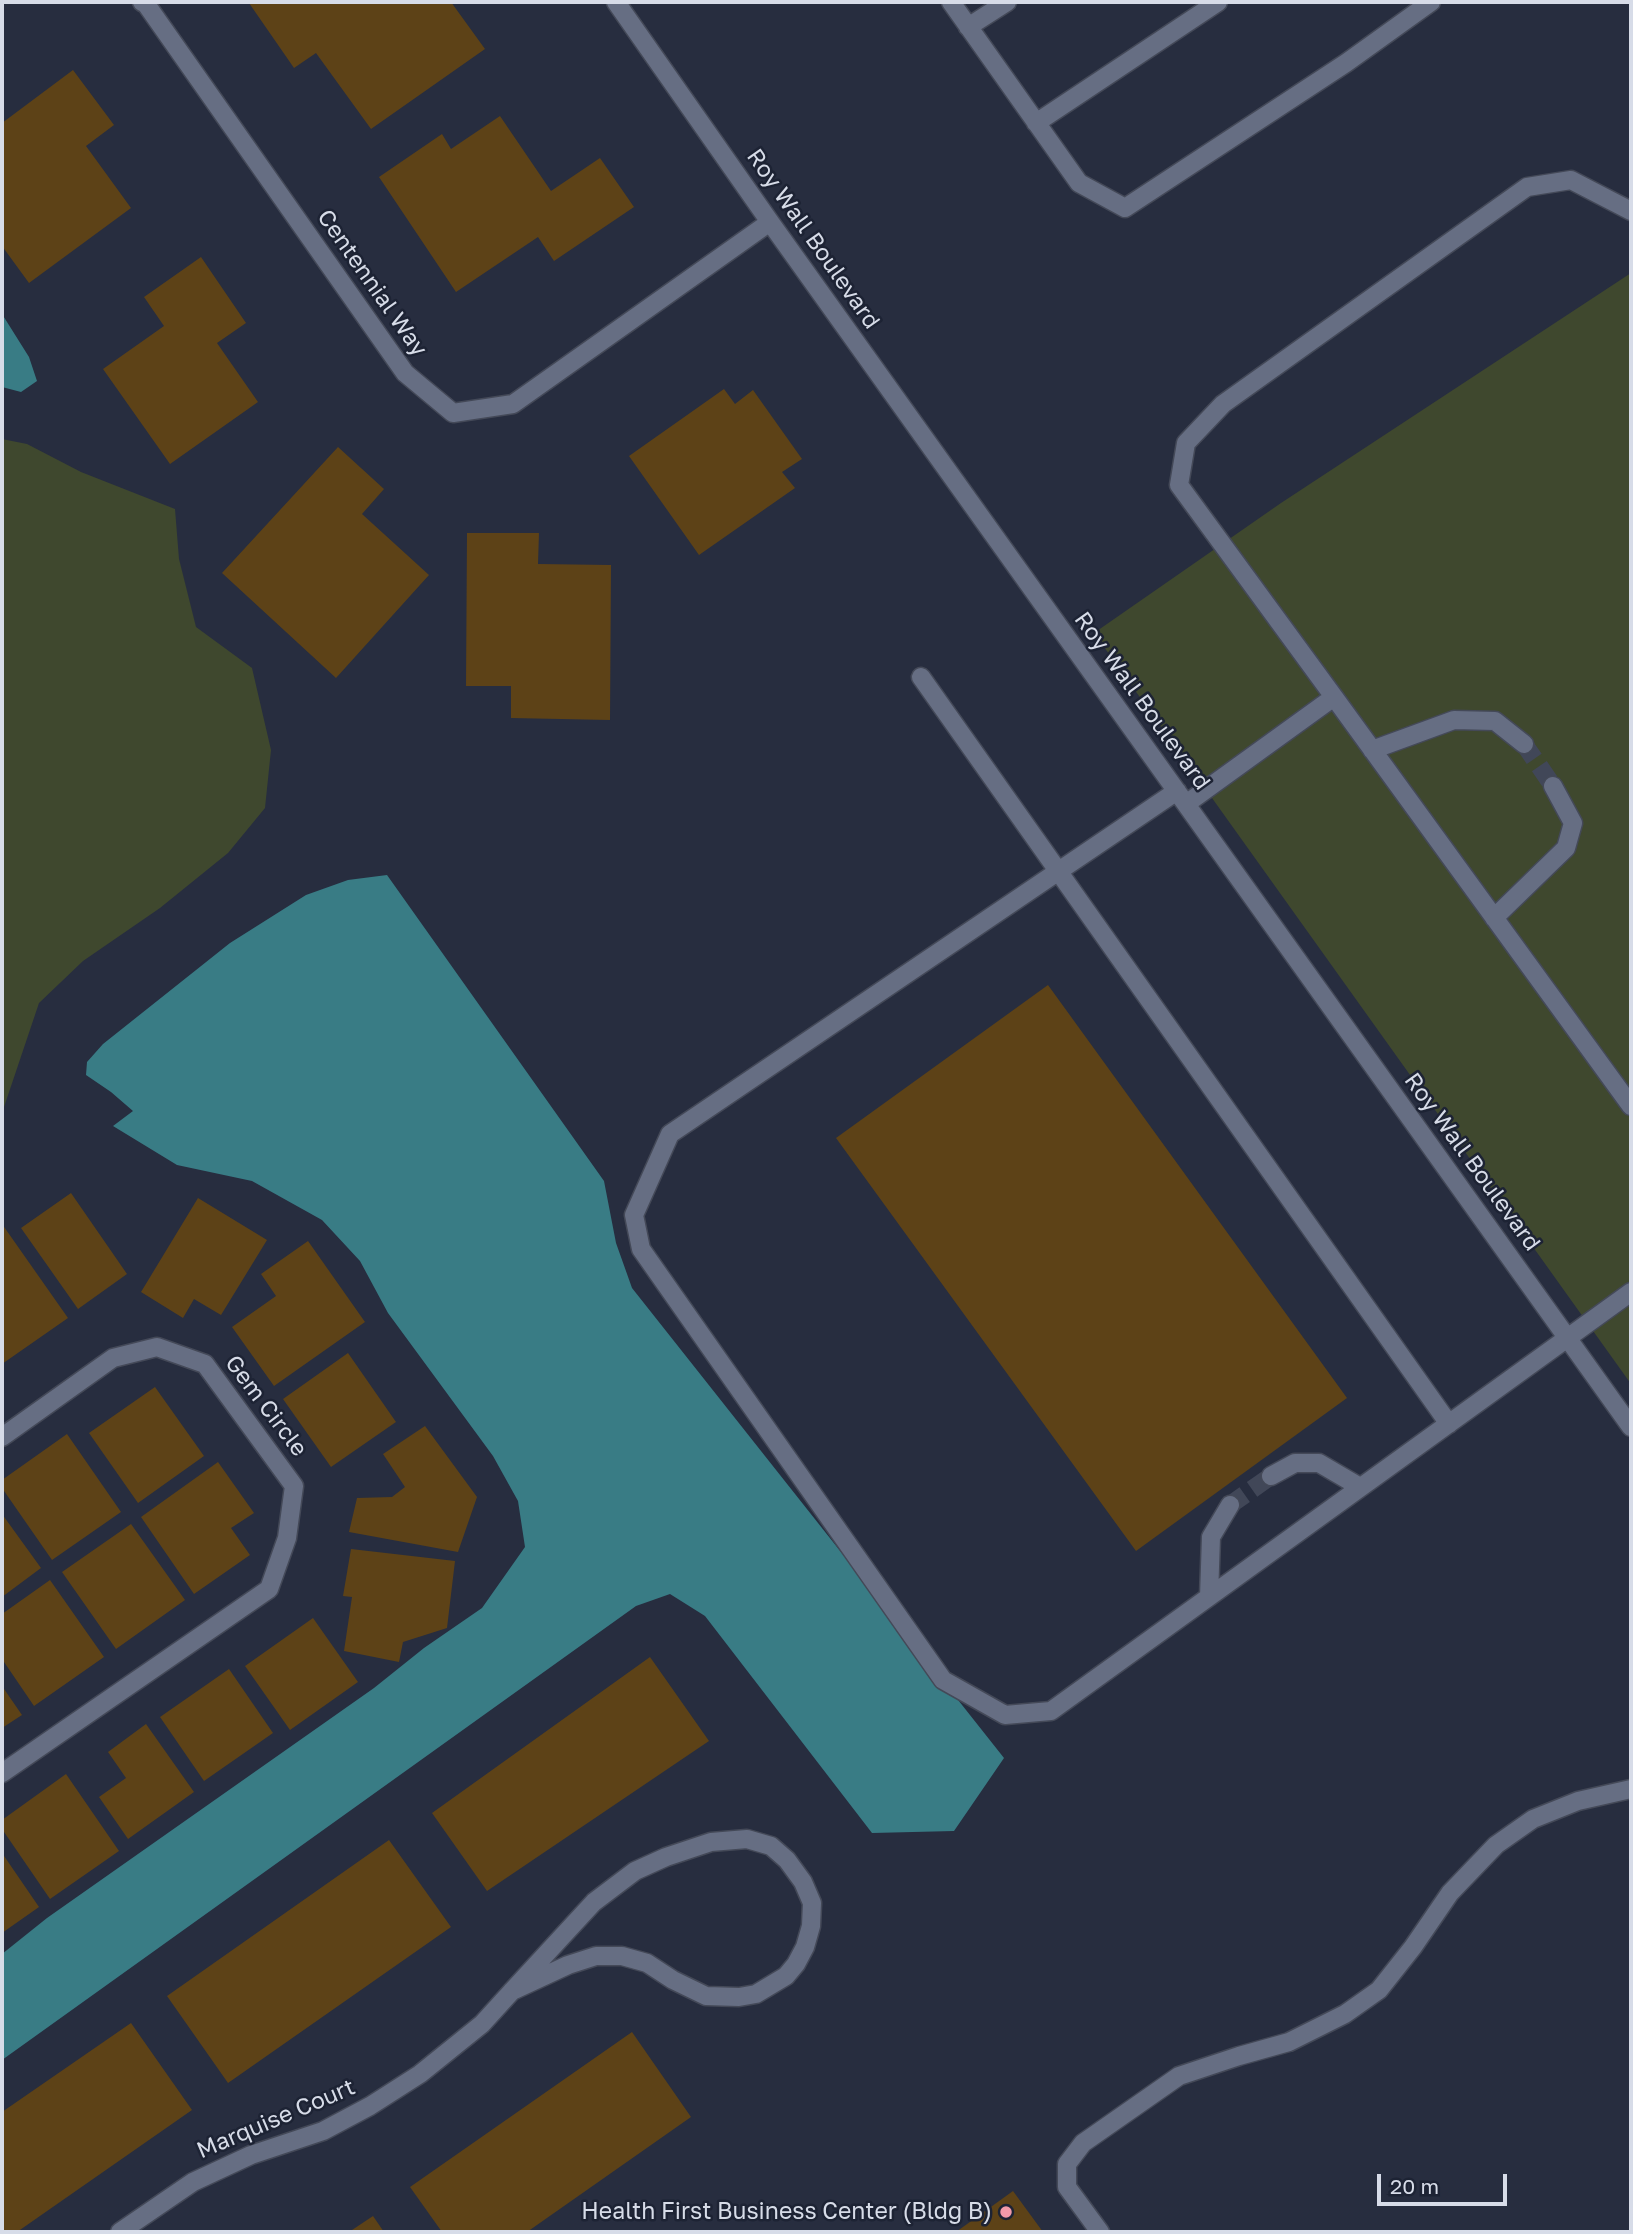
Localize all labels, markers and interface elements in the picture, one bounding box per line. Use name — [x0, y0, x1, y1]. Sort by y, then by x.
street label: Roy Wall Boulevard — [741, 144, 885, 334]
street label: Centennial Way — [311, 204, 433, 362]
street label: Roy Wall Boulevard — [1068, 607, 1216, 795]
street label: Roy Wall Boulevard — [1398, 1068, 1546, 1256]
street label: Gem Circle — [219, 1350, 313, 1462]
street label: Marquise Court — [193, 2073, 359, 2165]
scale bar — [1381, 2160, 1510, 2204]
text: 20 m — [1390, 2173, 1439, 2199]
place label: Health First Business Center (Bldg B) — [581, 2198, 992, 2226]
marker: Health First Business Center (Bldg B) — [998, 2204, 1014, 2220]

